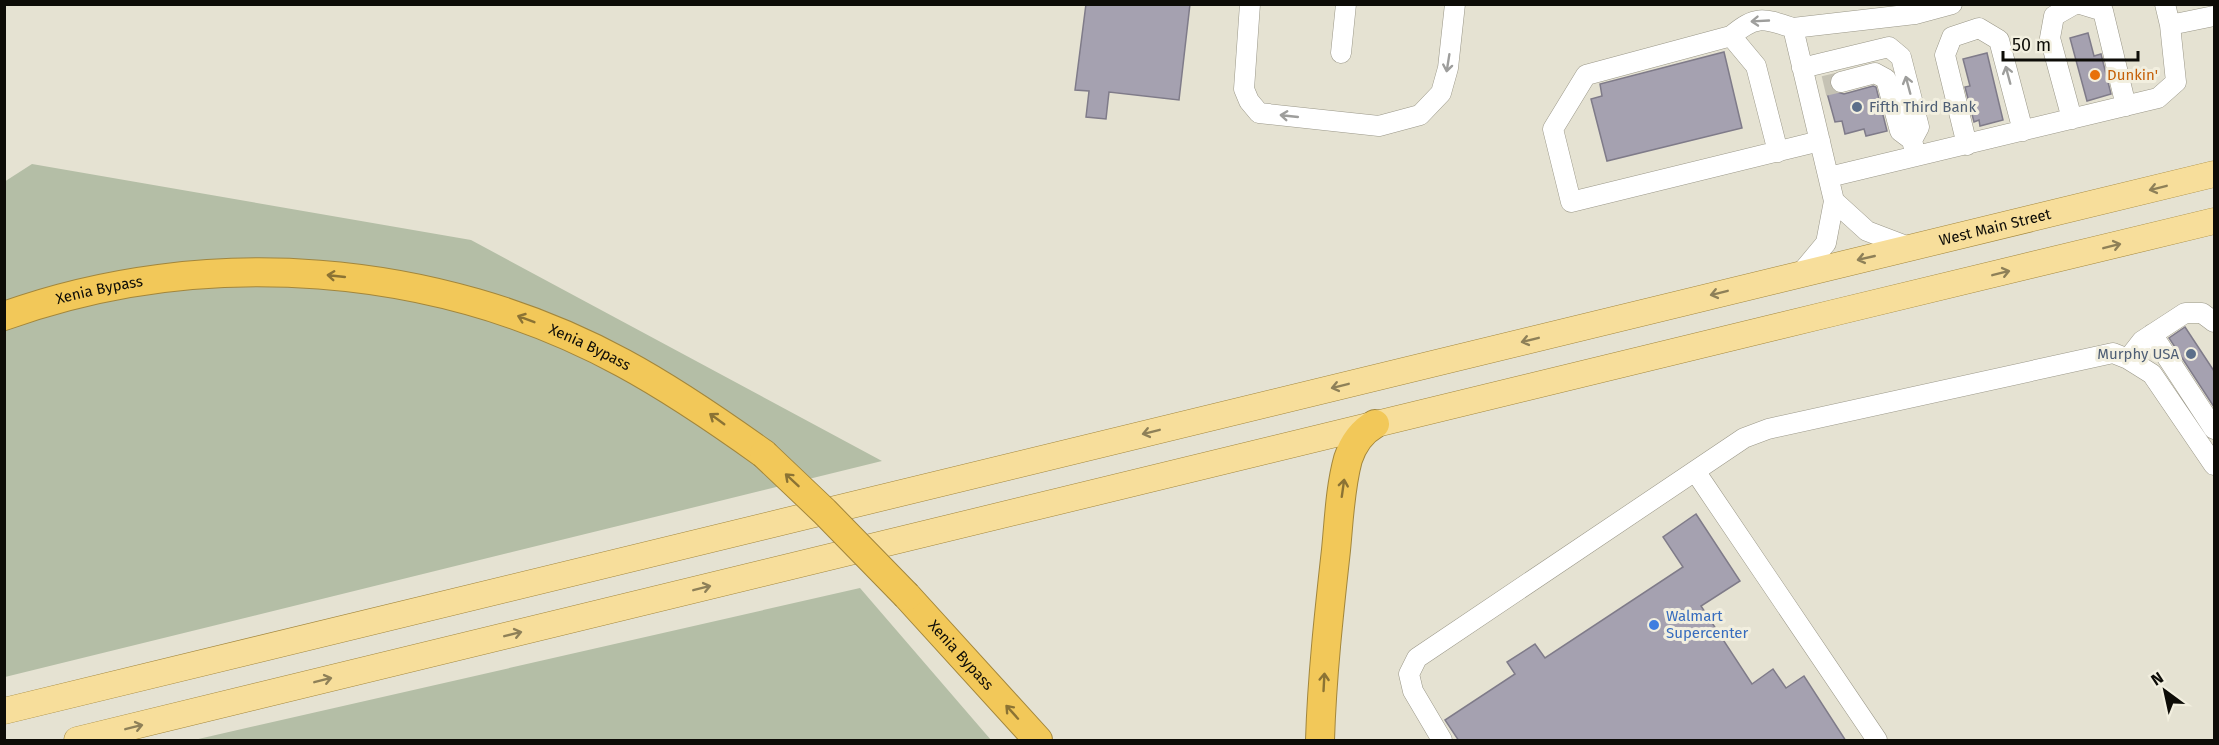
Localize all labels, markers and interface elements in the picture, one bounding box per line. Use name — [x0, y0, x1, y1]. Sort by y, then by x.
one-way arrow — [1750, 15, 1770, 26]
scale bar — [2003, 24, 2138, 62]
text: 50 m — [2012, 34, 2051, 56]
one-way arrow — [1443, 52, 1454, 72]
one-way arrow — [2002, 66, 2014, 85]
place label: Dunkin' — [2107, 66, 2158, 84]
marker: Dunkin' — [2088, 68, 2102, 82]
one-way arrow — [1902, 76, 1914, 95]
place label: Fifth Third Bank — [1869, 98, 1976, 116]
marker: Fifth Third Bank — [1850, 100, 1864, 114]
one-way arrow — [1279, 110, 1299, 121]
one-way arrow — [2148, 182, 2167, 194]
street label: West Main Street — [1937, 205, 2053, 249]
one-way arrow — [2102, 240, 2121, 252]
one-way arrow — [1857, 252, 1876, 264]
one-way arrow — [1991, 267, 2010, 278]
one-way arrow — [327, 270, 347, 281]
street label: Xenia Bypass — [54, 272, 144, 308]
one-way arrow — [1710, 288, 1729, 300]
one-way arrow — [517, 313, 536, 324]
street label: Xenia Bypass — [546, 320, 634, 374]
one-way arrow — [1520, 334, 1539, 346]
place label: Murphy USA — [2097, 345, 2179, 363]
marker: Murphy USA — [2184, 347, 2198, 361]
one-way arrow — [1331, 381, 1350, 393]
one-way arrow — [709, 413, 725, 426]
one-way arrow — [1142, 427, 1161, 439]
one-way arrow — [785, 474, 800, 488]
one-way arrow — [1338, 479, 1349, 499]
one-way arrow — [692, 581, 711, 593]
place label: Walmart Supercenter — [1666, 607, 1749, 642]
street label: Xenia Bypass — [924, 616, 997, 694]
marker: Walmart Supercenter — [1647, 618, 1661, 632]
one-way arrow — [503, 628, 522, 639]
north arrow — [2135, 661, 2195, 721]
text: N — [2147, 668, 2167, 690]
one-way arrow — [1319, 673, 1330, 693]
one-way arrow — [314, 674, 333, 686]
one-way arrow — [1005, 705, 1019, 720]
one-way arrow — [124, 720, 143, 732]

